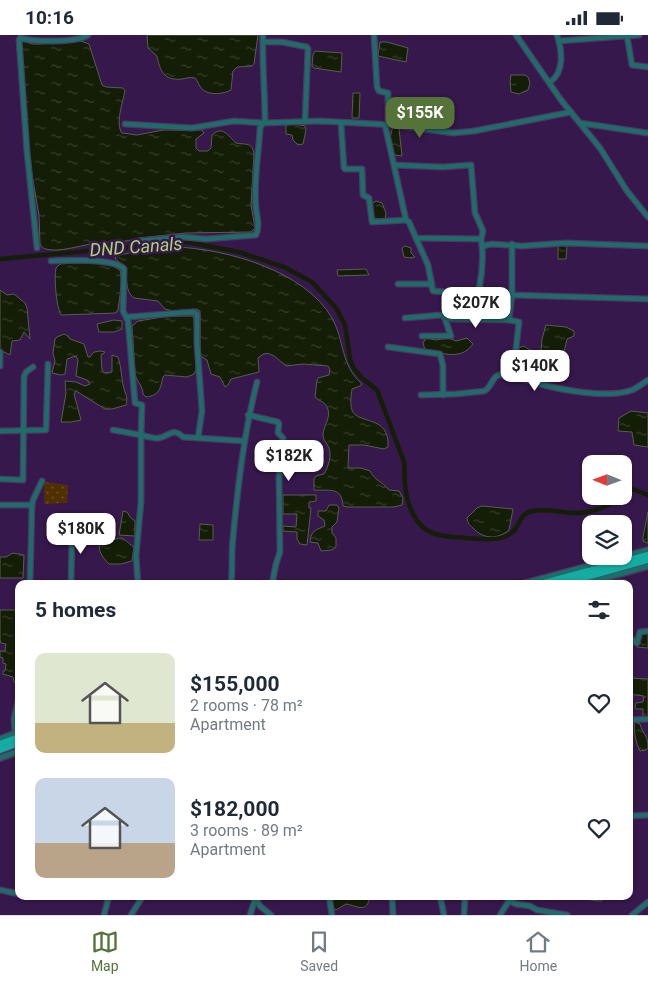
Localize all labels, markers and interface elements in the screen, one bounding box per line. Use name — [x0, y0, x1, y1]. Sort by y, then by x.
text: 10:16 — [25, 6, 74, 29]
pin: $155K — [385, 97, 455, 139]
text: $155K — [397, 103, 443, 122]
water label: DND Canals — [89, 233, 183, 260]
pin: $207K — [441, 287, 511, 329]
text: $207K — [453, 293, 499, 312]
pin: $140K — [500, 349, 570, 392]
text: $140K — [512, 356, 558, 375]
pin: $182K — [254, 439, 324, 482]
text: $182K — [266, 446, 312, 465]
north arrow — [582, 455, 632, 505]
map controls — [582, 455, 632, 565]
pin: $180K — [46, 513, 116, 555]
button: layers — [582, 515, 632, 565]
text: $180K — [58, 519, 104, 538]
icon: filters — [585, 596, 613, 624]
text: 5 homes — [35, 598, 116, 622]
text: $155,000 — [190, 672, 280, 696]
icon: home — [75, 673, 135, 733]
icon: heart — [585, 689, 613, 717]
text: 2 rooms · 78 m² — [190, 696, 303, 715]
text: Apartment — [190, 715, 266, 734]
text: $182,000 — [190, 797, 280, 821]
icon: home — [75, 798, 135, 858]
icon: heart — [585, 814, 613, 842]
text: 3 rooms · 89 m² — [190, 821, 303, 840]
text: Apartment — [190, 840, 266, 859]
tab: Map — [91, 928, 119, 974]
tab: Saved — [300, 928, 338, 974]
tab: Home — [520, 928, 557, 974]

